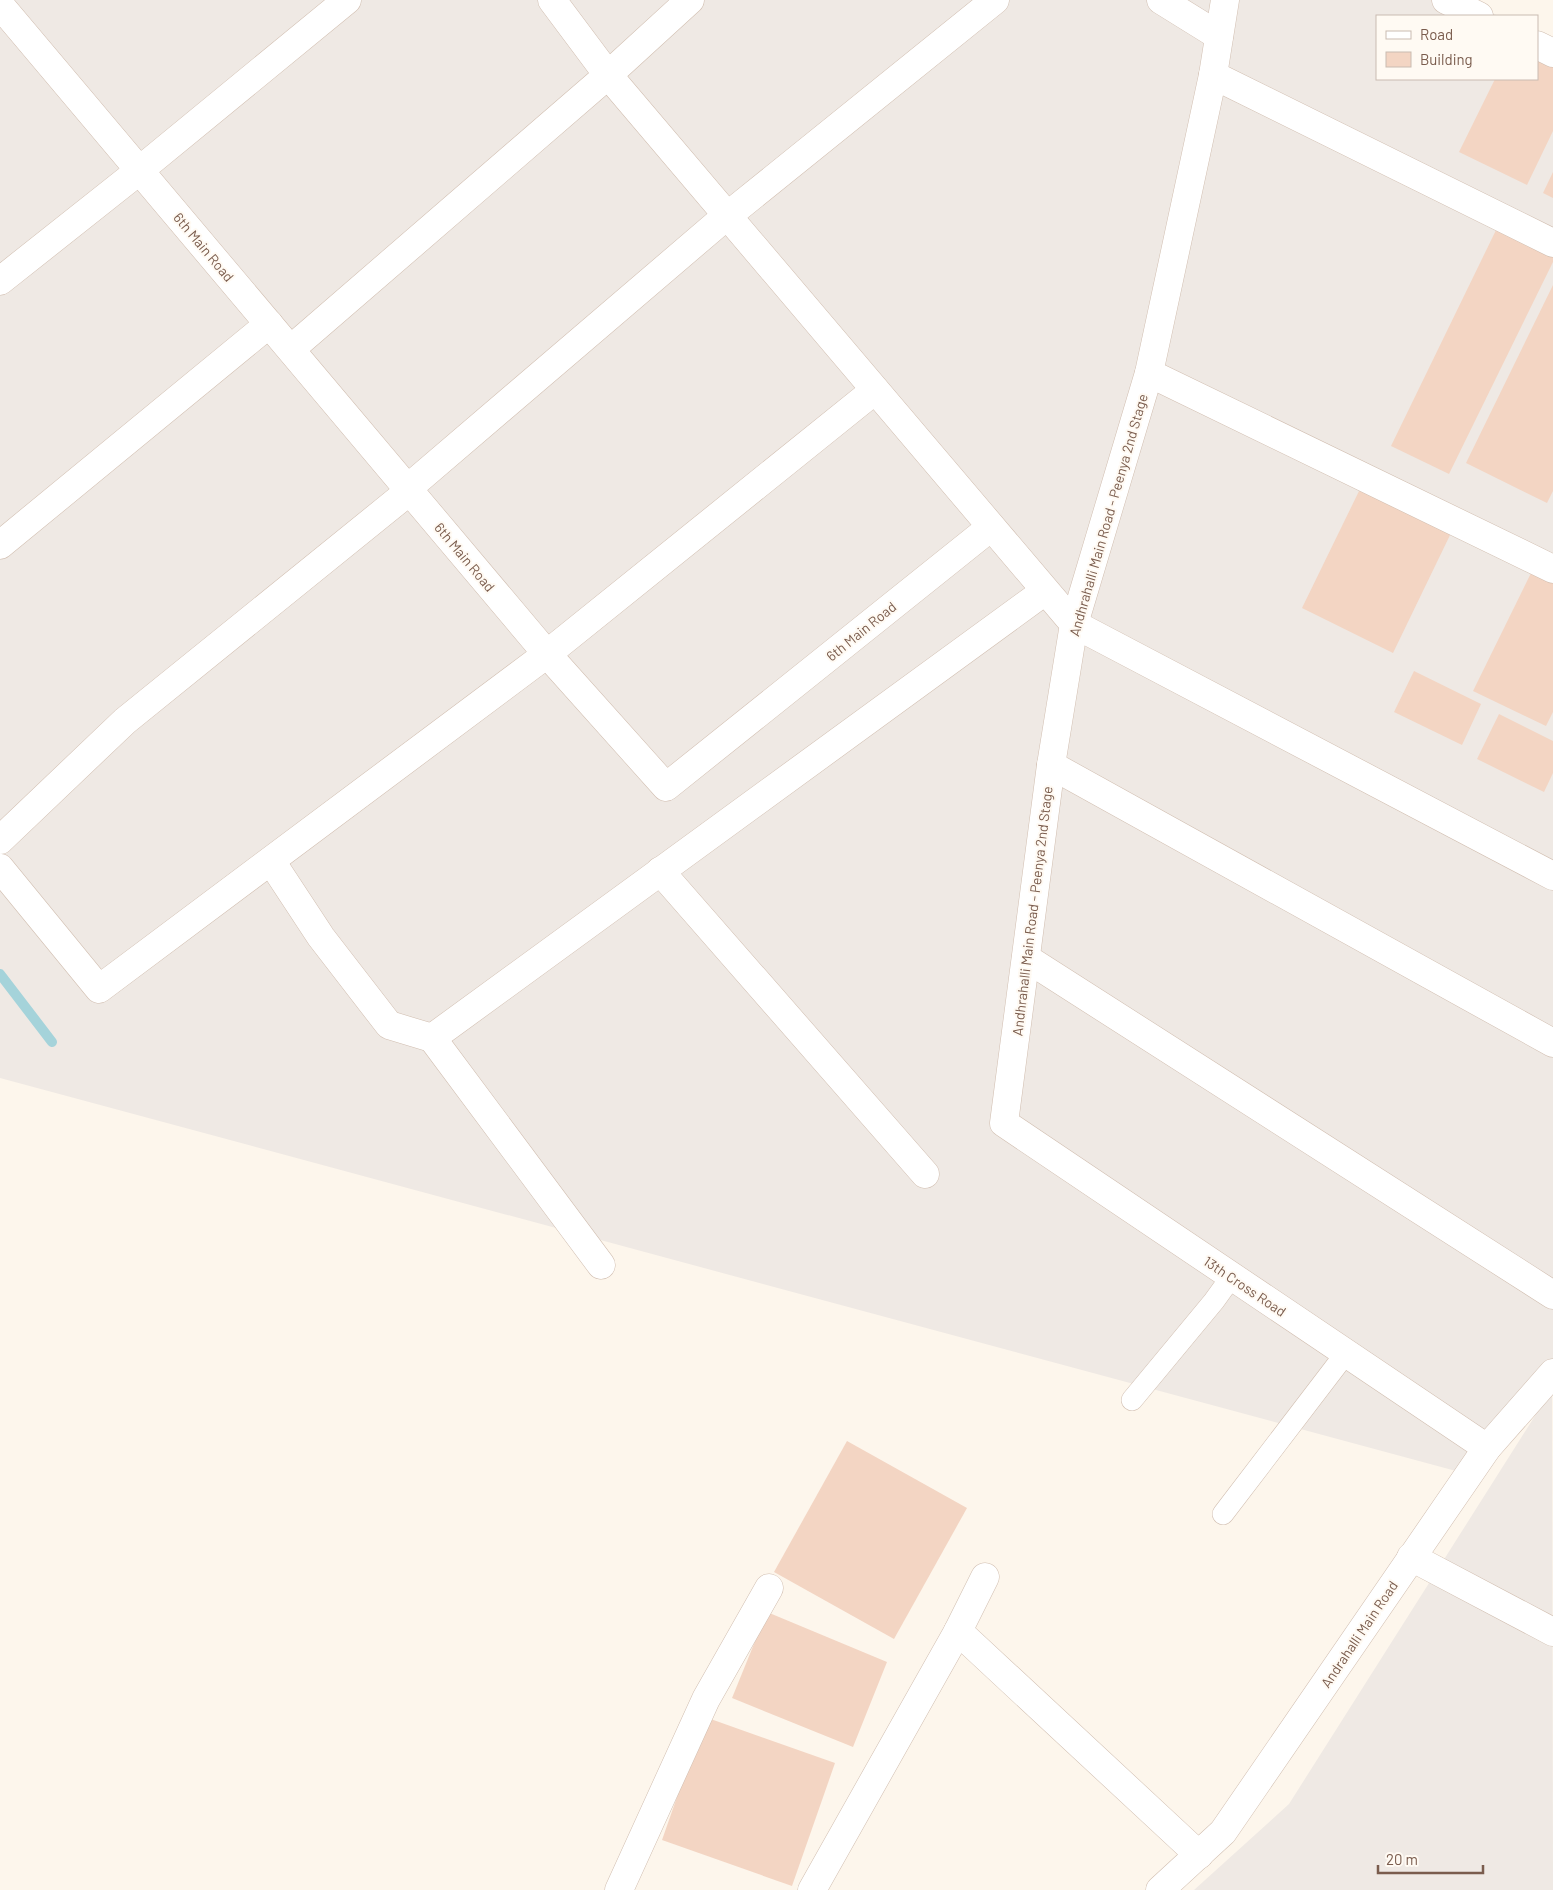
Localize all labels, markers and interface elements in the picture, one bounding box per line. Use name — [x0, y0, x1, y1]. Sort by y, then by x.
legend — [1376, 15, 1538, 80]
text: Road — [1420, 25, 1453, 43]
text: Building — [1420, 50, 1473, 68]
street label: 6th Main Road — [170, 209, 238, 285]
street label: Andhrahalli Main Road - Peenya 2nd Stage — [1065, 392, 1151, 638]
street label: 6th Main Road — [431, 519, 499, 595]
street label: 6th Main Road — [823, 598, 899, 664]
street label: Andhrahalli Main Road - Peenya 2nd Stage — [1008, 785, 1056, 1037]
street label: 13th Cross Road — [1201, 1252, 1289, 1320]
street label: Andrahalli Main Road — [1317, 1577, 1401, 1691]
scale bar — [1378, 1842, 1483, 1874]
text: 20 m — [1386, 1850, 1418, 1868]

